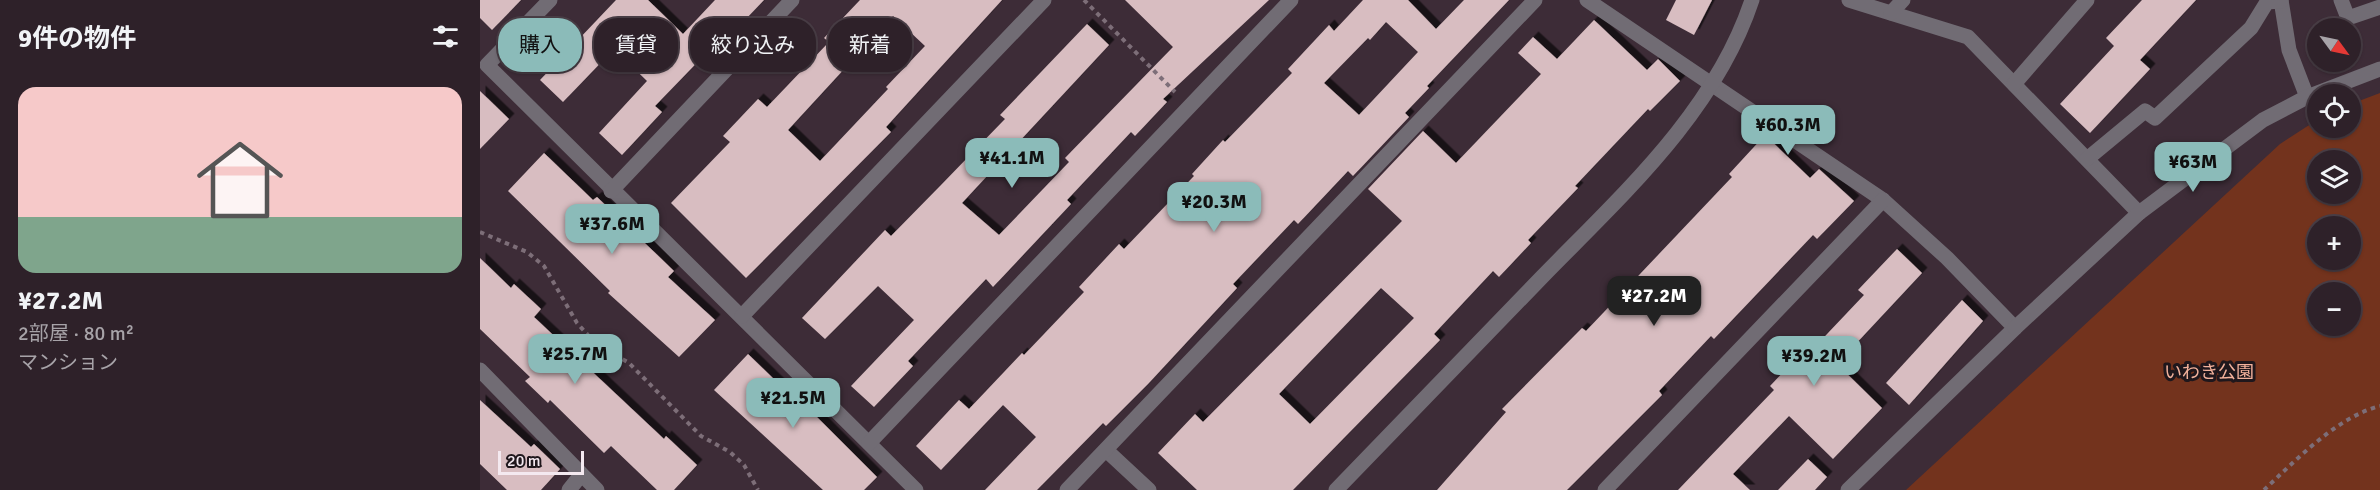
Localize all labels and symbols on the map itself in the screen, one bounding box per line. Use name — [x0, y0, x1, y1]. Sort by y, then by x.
north arrow — [2307, 18, 2361, 72]
pin: ¥60.3M — [1739, 105, 1837, 156]
pin: ¥41.1M — [963, 138, 1061, 189]
pin: ¥63M — [2157, 142, 2229, 193]
pin: ¥20.3M — [1165, 182, 1263, 233]
pin: ¥37.6M — [563, 204, 661, 255]
pin: ¥27.2M — [1605, 276, 1703, 327]
pin: ¥25.7M — [526, 334, 624, 385]
pin: ¥39.2M — [1765, 336, 1863, 387]
park label: いわき公園 — [2164, 361, 2254, 383]
pin: ¥21.5M — [744, 378, 842, 429]
scale bar — [498, 448, 584, 476]

